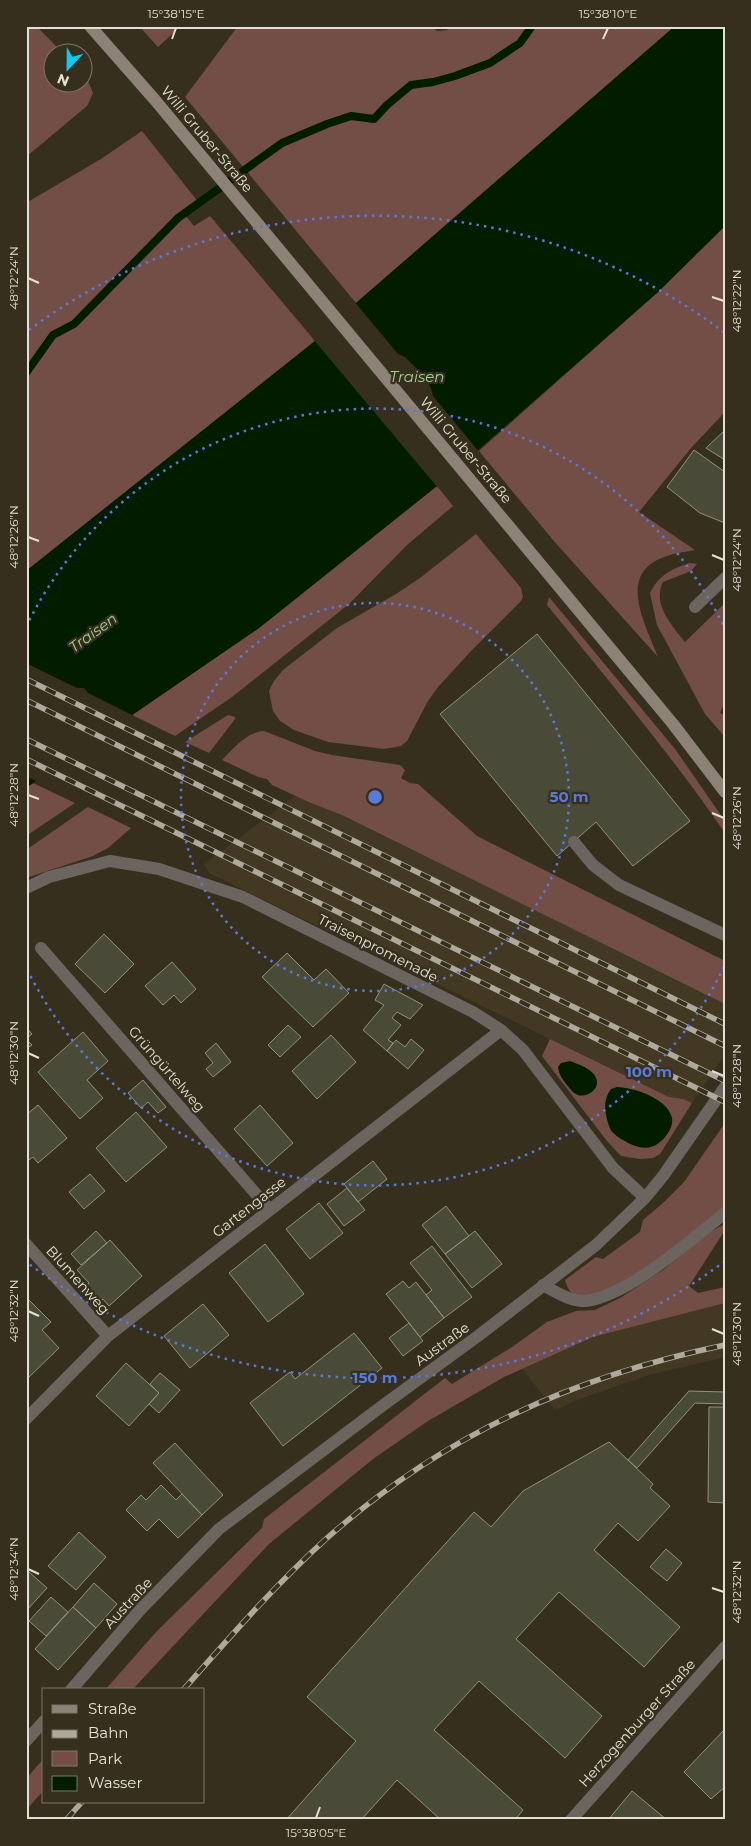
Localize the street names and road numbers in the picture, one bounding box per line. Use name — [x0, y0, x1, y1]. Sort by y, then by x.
street label: Willi Gruber-Straße — [157, 82, 257, 196]
street label: Willi Gruber-Straße — [416, 393, 516, 507]
street label: Traisenpromenade — [315, 910, 441, 986]
street label: Grüngürtelweg — [125, 1022, 209, 1116]
street label: Gartengasse — [209, 1173, 289, 1241]
street label: Blumenweg — [42, 1242, 114, 1318]
street label: Austraße — [411, 1318, 473, 1370]
street label: Austraße — [100, 1574, 156, 1632]
street label: Herzogenburger Straße — [575, 1655, 699, 1791]

